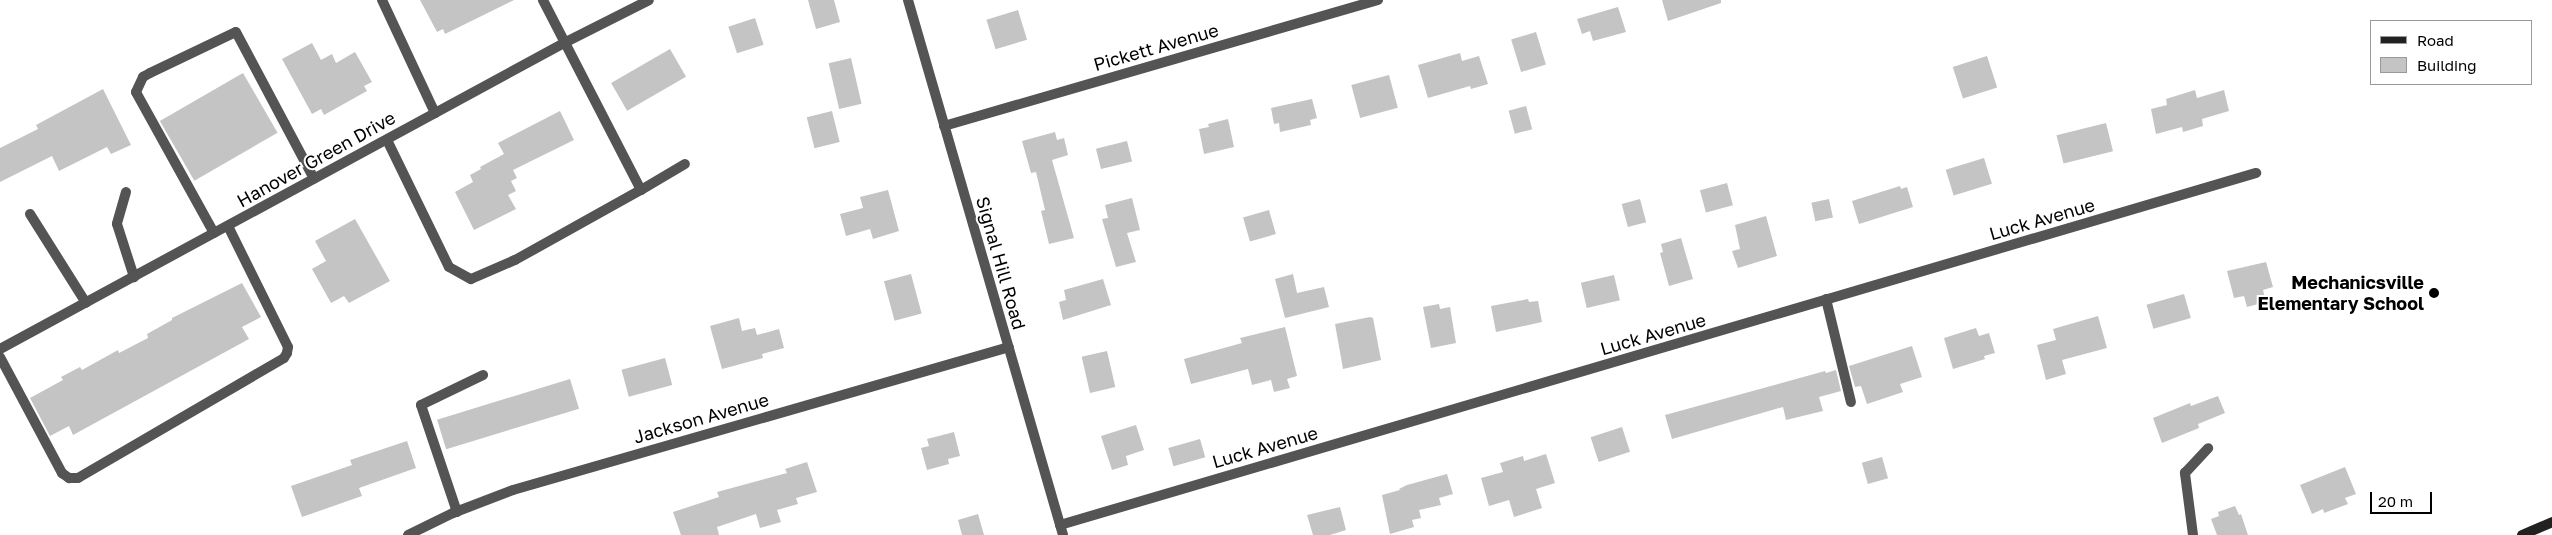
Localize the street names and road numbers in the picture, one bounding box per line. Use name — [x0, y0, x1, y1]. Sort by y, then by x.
street label: Pickett Avenue — [1091, 19, 1221, 75]
street label: Hanover Green Drive — [233, 106, 399, 212]
street label: Signal Hill Road — [972, 194, 1030, 332]
street label: Luck Avenue — [1987, 194, 2097, 244]
street label: Luck Avenue — [1598, 309, 1708, 359]
street label: Jackson Avenue — [631, 388, 771, 448]
street label: Luck Avenue — [1210, 422, 1320, 472]

